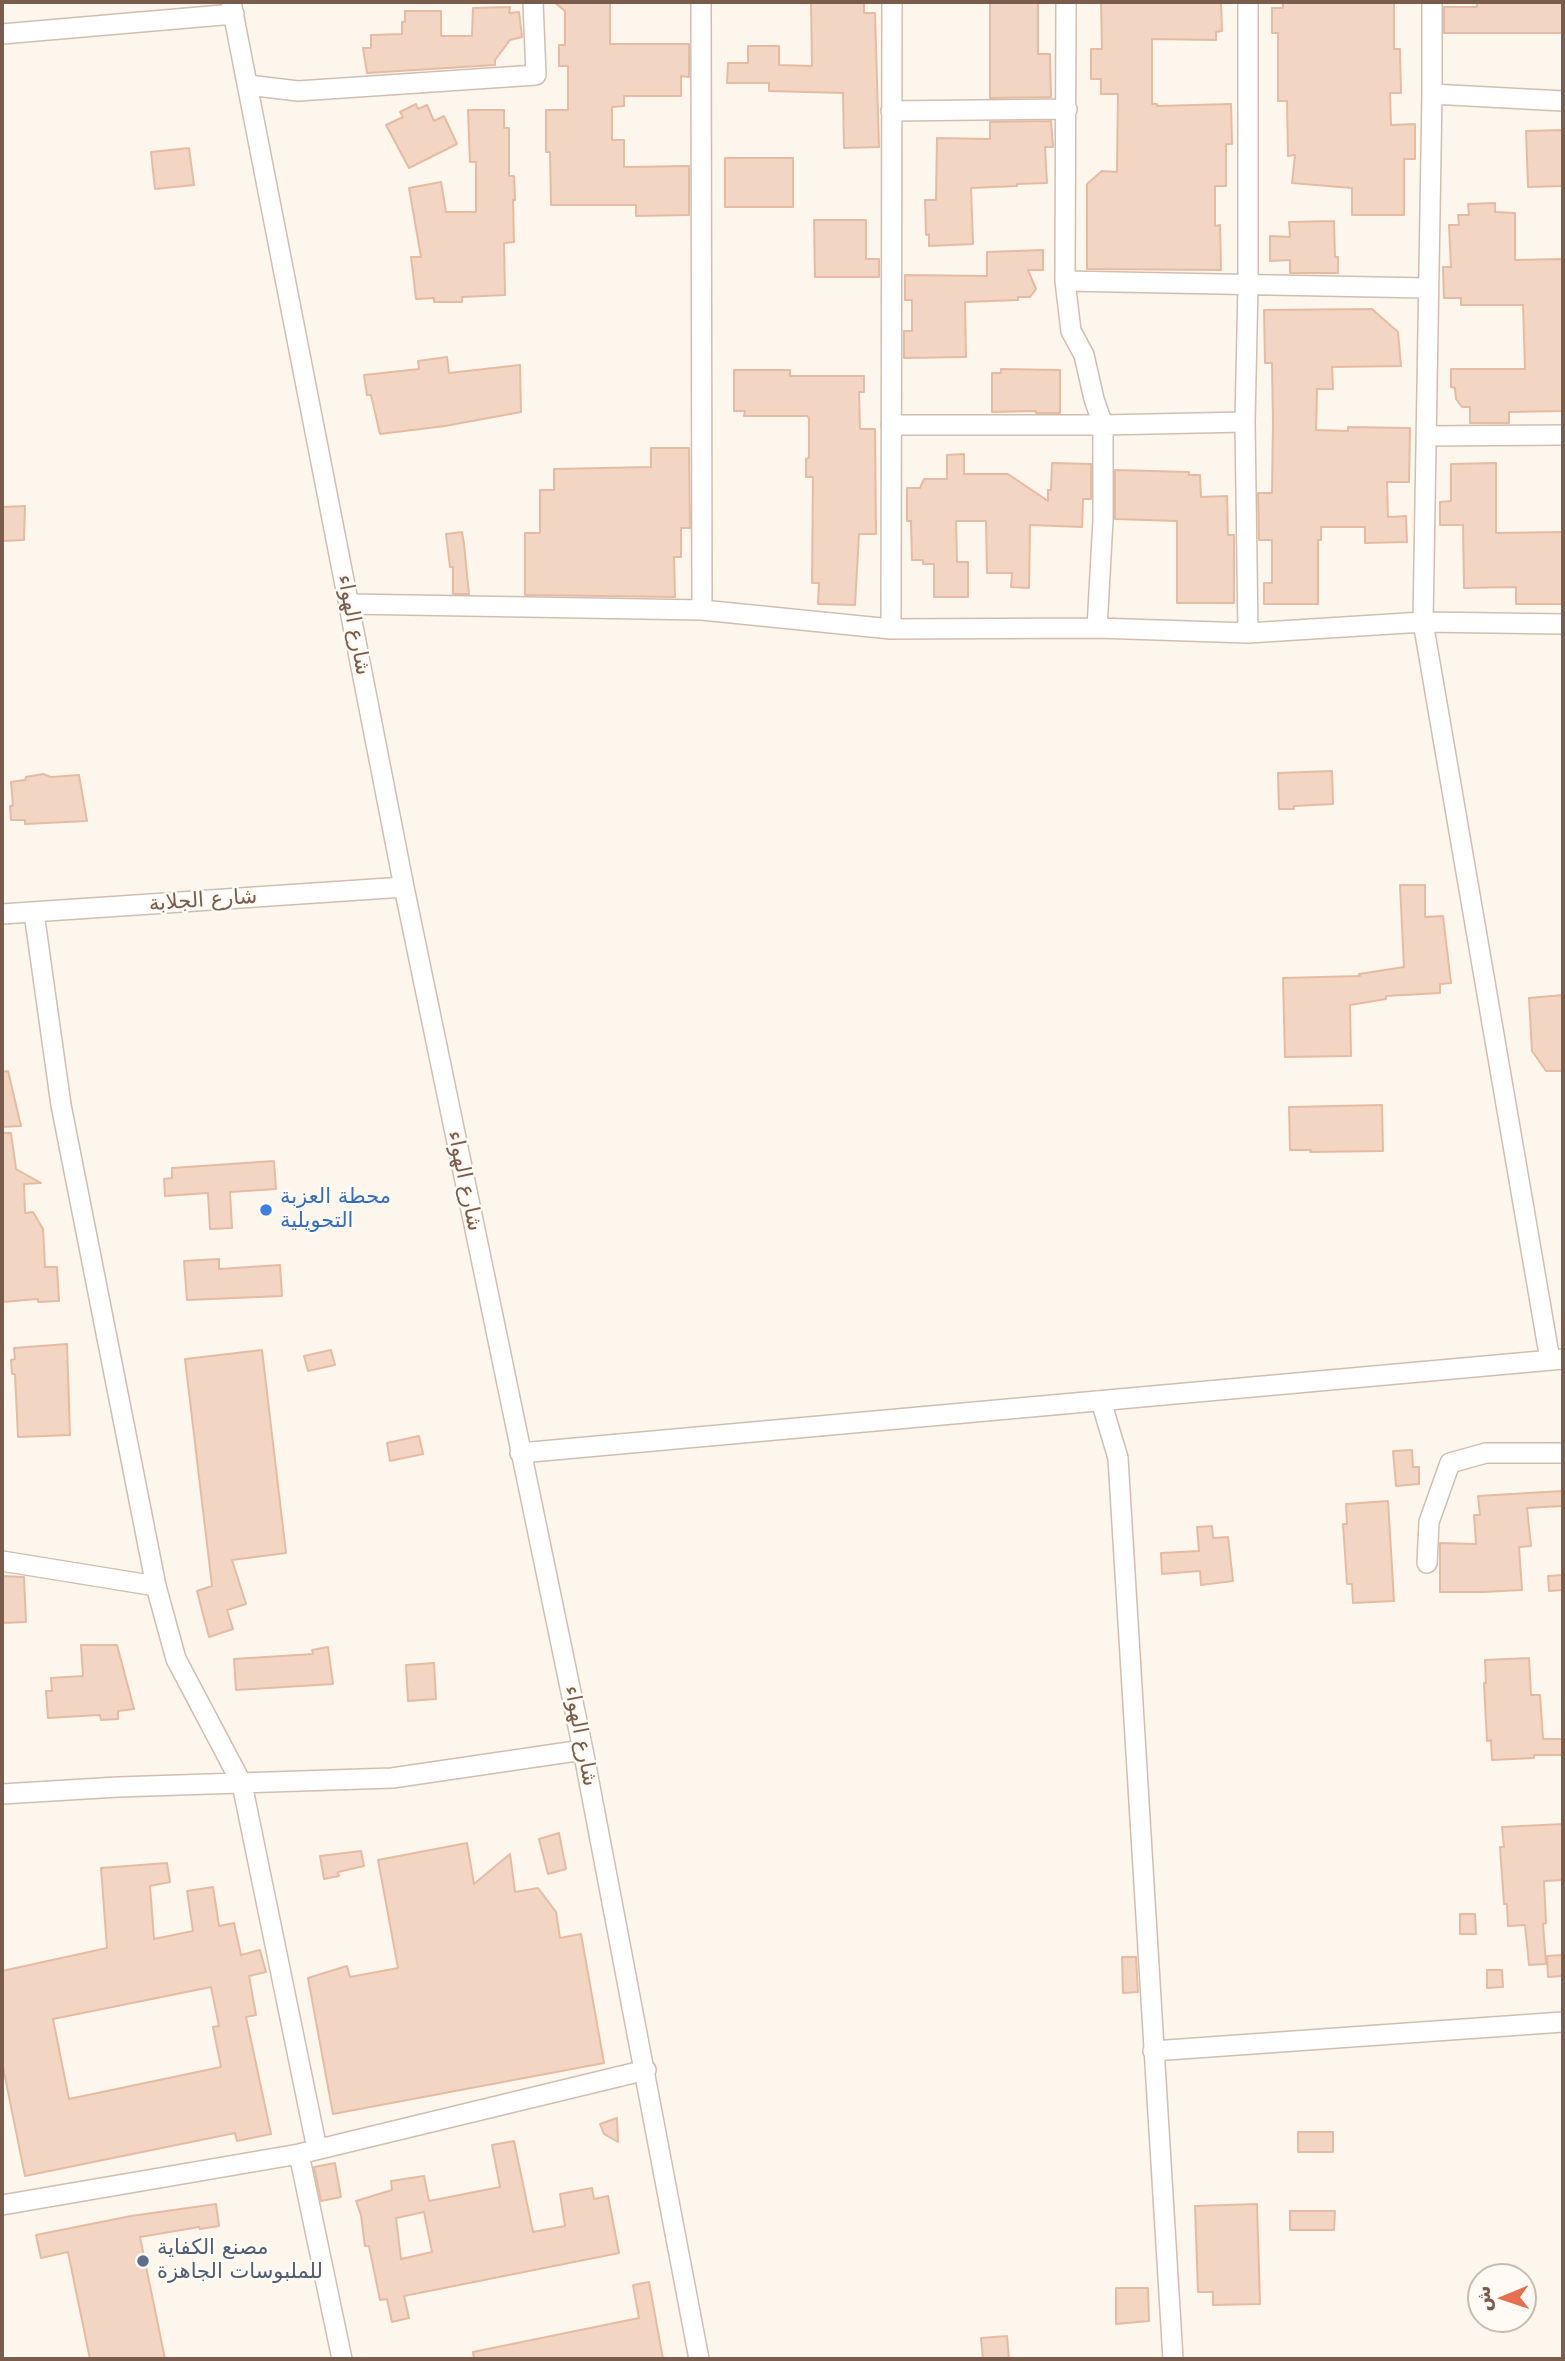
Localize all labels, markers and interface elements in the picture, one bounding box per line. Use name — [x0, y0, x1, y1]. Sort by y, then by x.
street label: شارع الهواء — [331, 573, 375, 677]
street label: شارع الجلابة — [148, 885, 258, 917]
street label: شارع الهواء — [441, 1129, 487, 1233]
place label: محطة العزبة التحويلية — [280, 1185, 391, 1235]
marker: محطة العزبة التحويلية — [258, 1202, 274, 1218]
street label: شارع الهواء — [558, 1684, 602, 1788]
place label: مصنع الكفاية للملبوسات الجاهزة — [157, 2236, 323, 2286]
marker: مصنع الكفاية للملبوسات الجاهزة — [135, 2253, 151, 2269]
north arrow — [1467, 2263, 1537, 2333]
text: ش — [1472, 2285, 1494, 2312]

